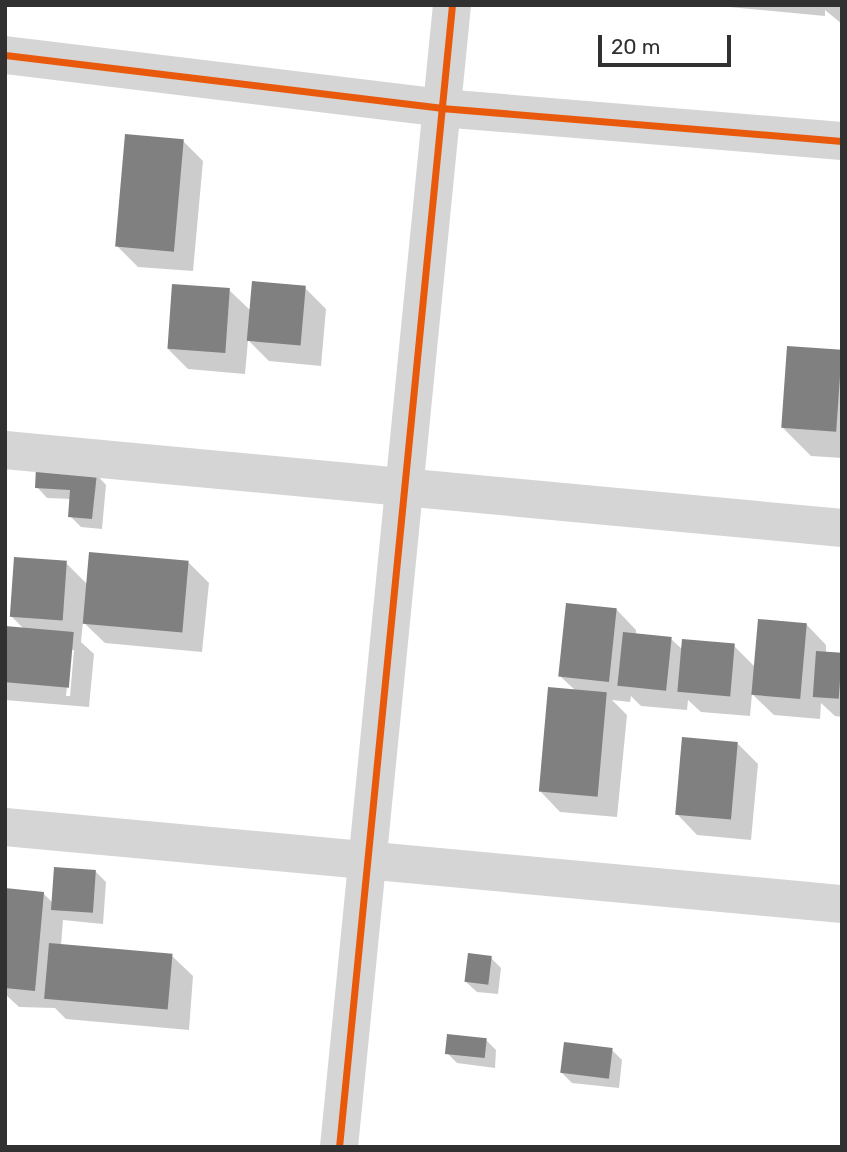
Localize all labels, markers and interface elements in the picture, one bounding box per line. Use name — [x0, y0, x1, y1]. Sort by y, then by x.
scale bar — [602, 21, 735, 65]
text: 20 m — [611, 34, 660, 59]

